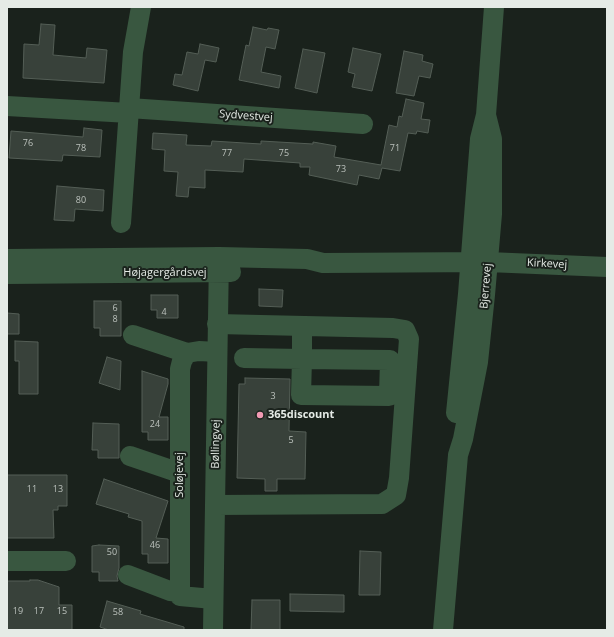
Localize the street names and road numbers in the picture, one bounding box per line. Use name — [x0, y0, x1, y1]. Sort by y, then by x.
street label: Sydvestvej — [219, 108, 273, 124]
street label: Kirkevej — [526, 256, 568, 272]
street label: Bjerrevej — [477, 263, 495, 309]
street label: Højagergårdsvej — [123, 266, 207, 280]
street label: Bøllingvej — [209, 419, 223, 469]
street label: Soløjevej — [173, 452, 187, 498]

